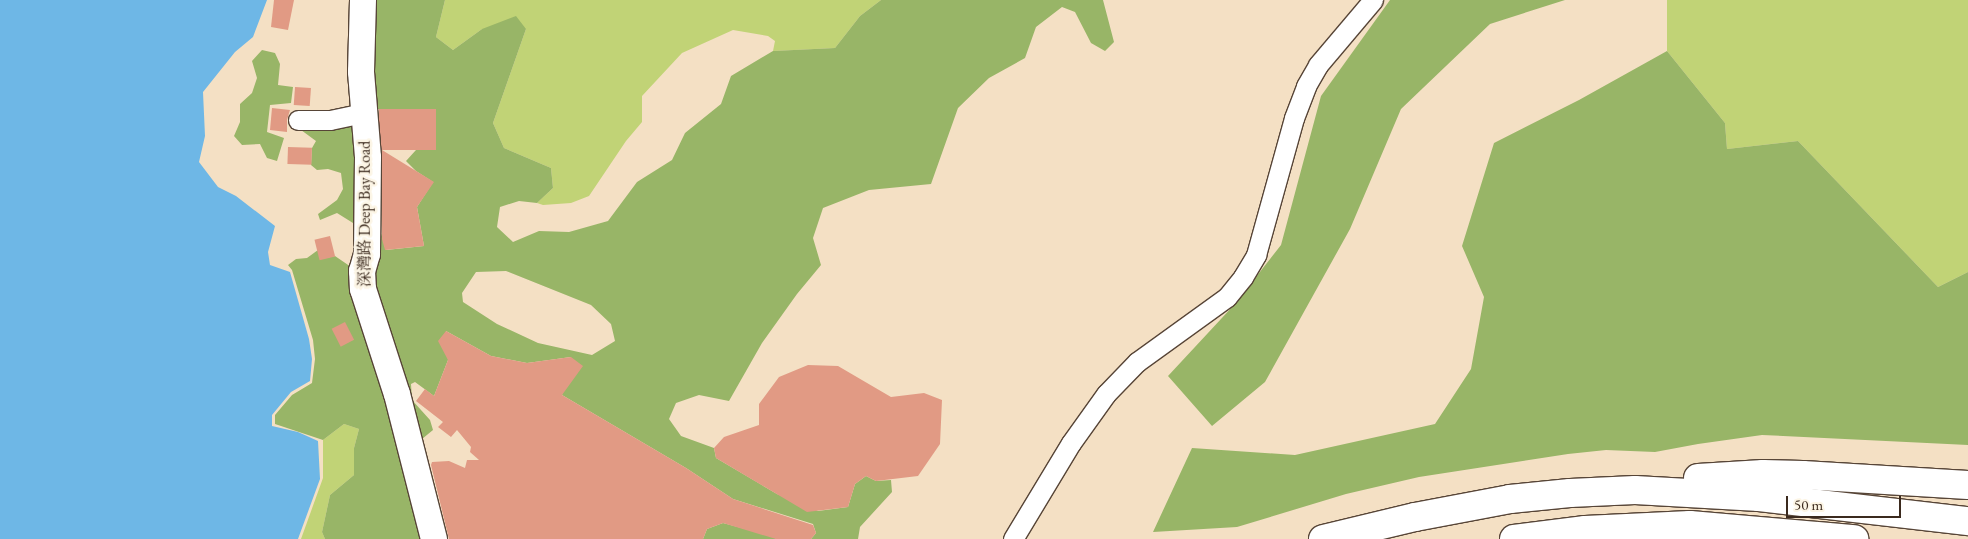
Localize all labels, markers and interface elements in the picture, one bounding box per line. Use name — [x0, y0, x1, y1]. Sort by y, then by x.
street label: 深灣路 Deep Bay Road — [355, 141, 375, 287]
scale bar — [1788, 486, 1903, 518]
text: 50 m — [1794, 495, 1823, 514]

